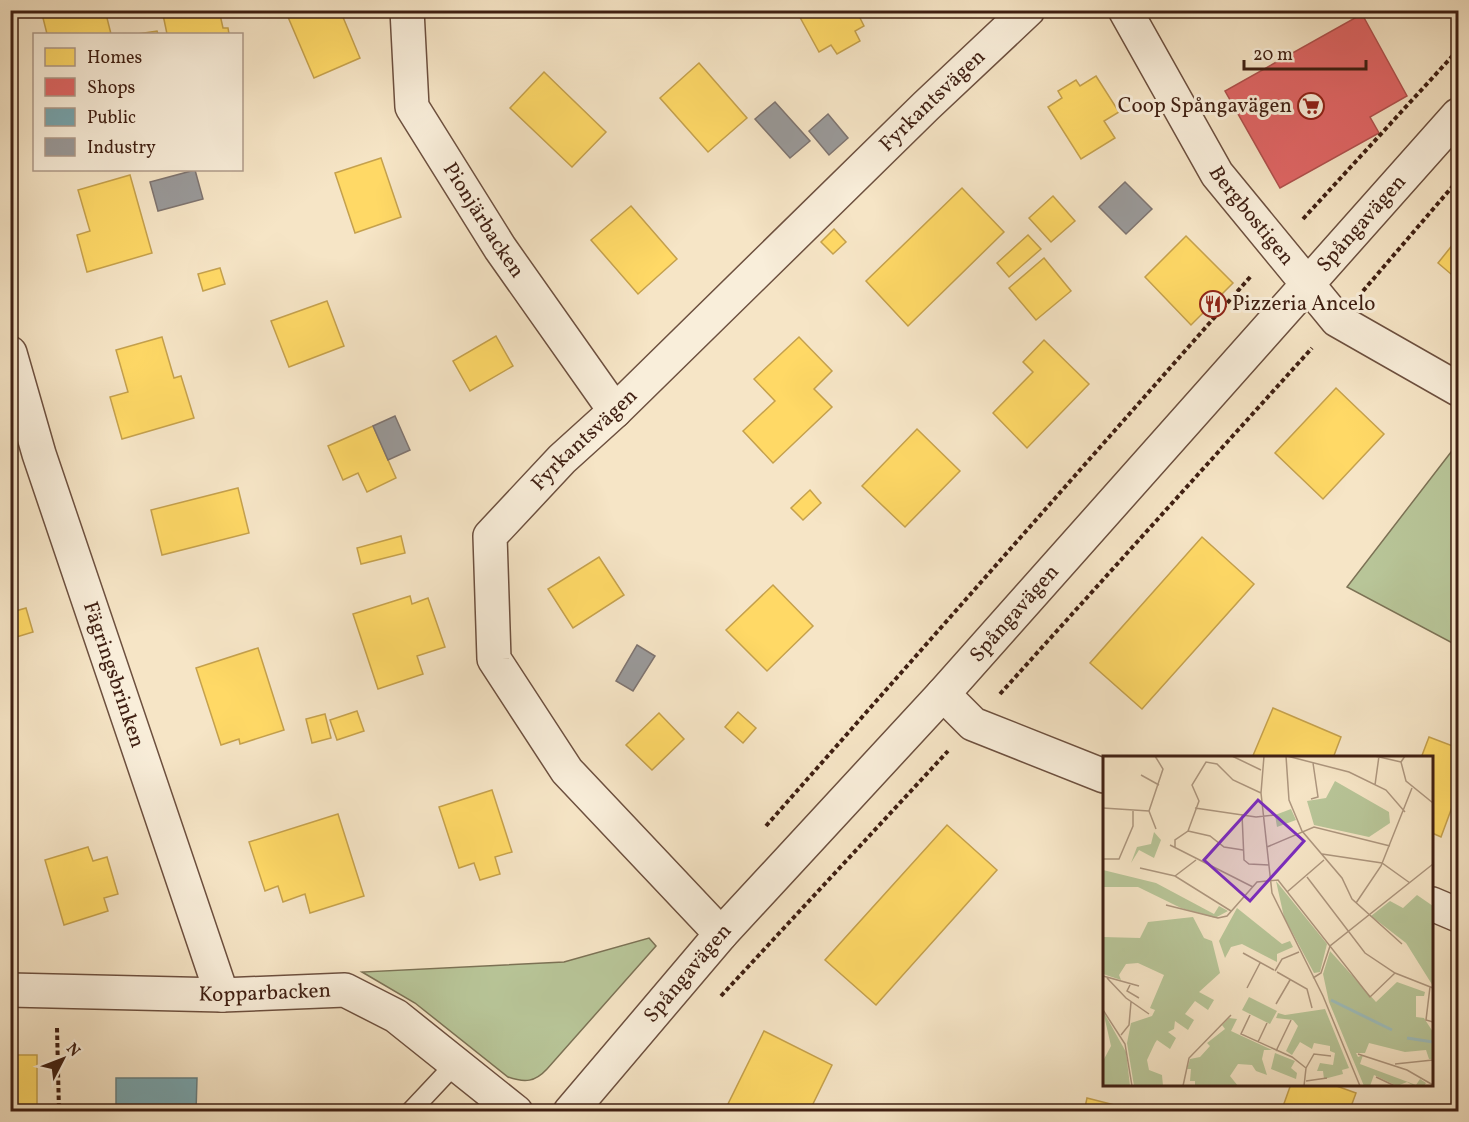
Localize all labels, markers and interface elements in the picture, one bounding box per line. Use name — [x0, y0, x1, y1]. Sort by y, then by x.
legend — [33, 33, 243, 171]
scale bar — [1244, 33, 1366, 71]
street label: Fyrkantsvägen — [873, 43, 992, 158]
text: 20 m — [1253, 43, 1293, 68]
text: Homes — [87, 46, 142, 71]
text: Shops — [87, 76, 135, 101]
supermarket icon: Coop Spångavägen — [1296, 91, 1326, 121]
place label: Coop Spångavägen — [1118, 92, 1292, 121]
text: Public — [87, 106, 136, 131]
text: Industry — [87, 136, 156, 161]
street label: Pionjärbacken — [436, 157, 531, 284]
street label: Bergbostigen — [1201, 161, 1301, 272]
street label: Spångavägen — [1310, 168, 1413, 279]
restaurant icon: Pizzeria Ancelo — [1198, 289, 1228, 319]
place label: Pizzeria Ancelo — [1232, 290, 1375, 319]
street label: Fyrkantsvägen — [525, 382, 644, 497]
street label: Spångavägen — [963, 558, 1066, 669]
street label: Fägringsbrinken — [75, 598, 152, 752]
inset map — [1103, 756, 1433, 1086]
street label: Spångavägen — [637, 917, 738, 1029]
street label: Kopparbacken — [198, 976, 332, 1010]
north arrow — [33, 1029, 93, 1089]
text: N — [61, 1039, 85, 1062]

